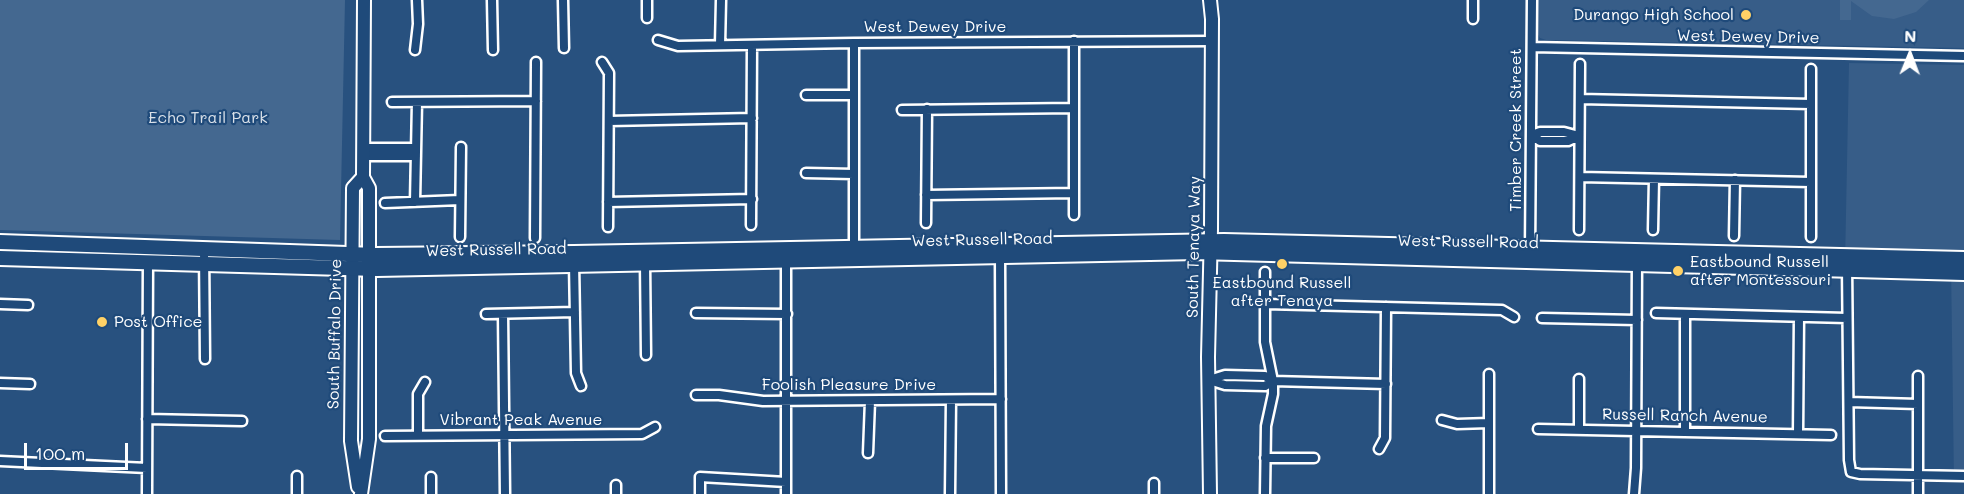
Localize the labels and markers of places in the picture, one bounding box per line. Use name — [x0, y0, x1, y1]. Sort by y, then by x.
place label: Durango High School — [1573, 5, 1734, 25]
marker: Durango High School — [1739, 8, 1753, 22]
place label: Eastbound Russell after Montessouri — [1690, 252, 1831, 290]
marker: Eastbound Russell after Tenaya — [1275, 257, 1289, 271]
marker: Eastbound Russell after Montessouri — [1671, 264, 1685, 278]
place label: Eastbound Russell after Tenaya — [1212, 273, 1352, 311]
place label: Post Office — [114, 312, 203, 332]
marker: Post Office — [95, 315, 109, 329]

